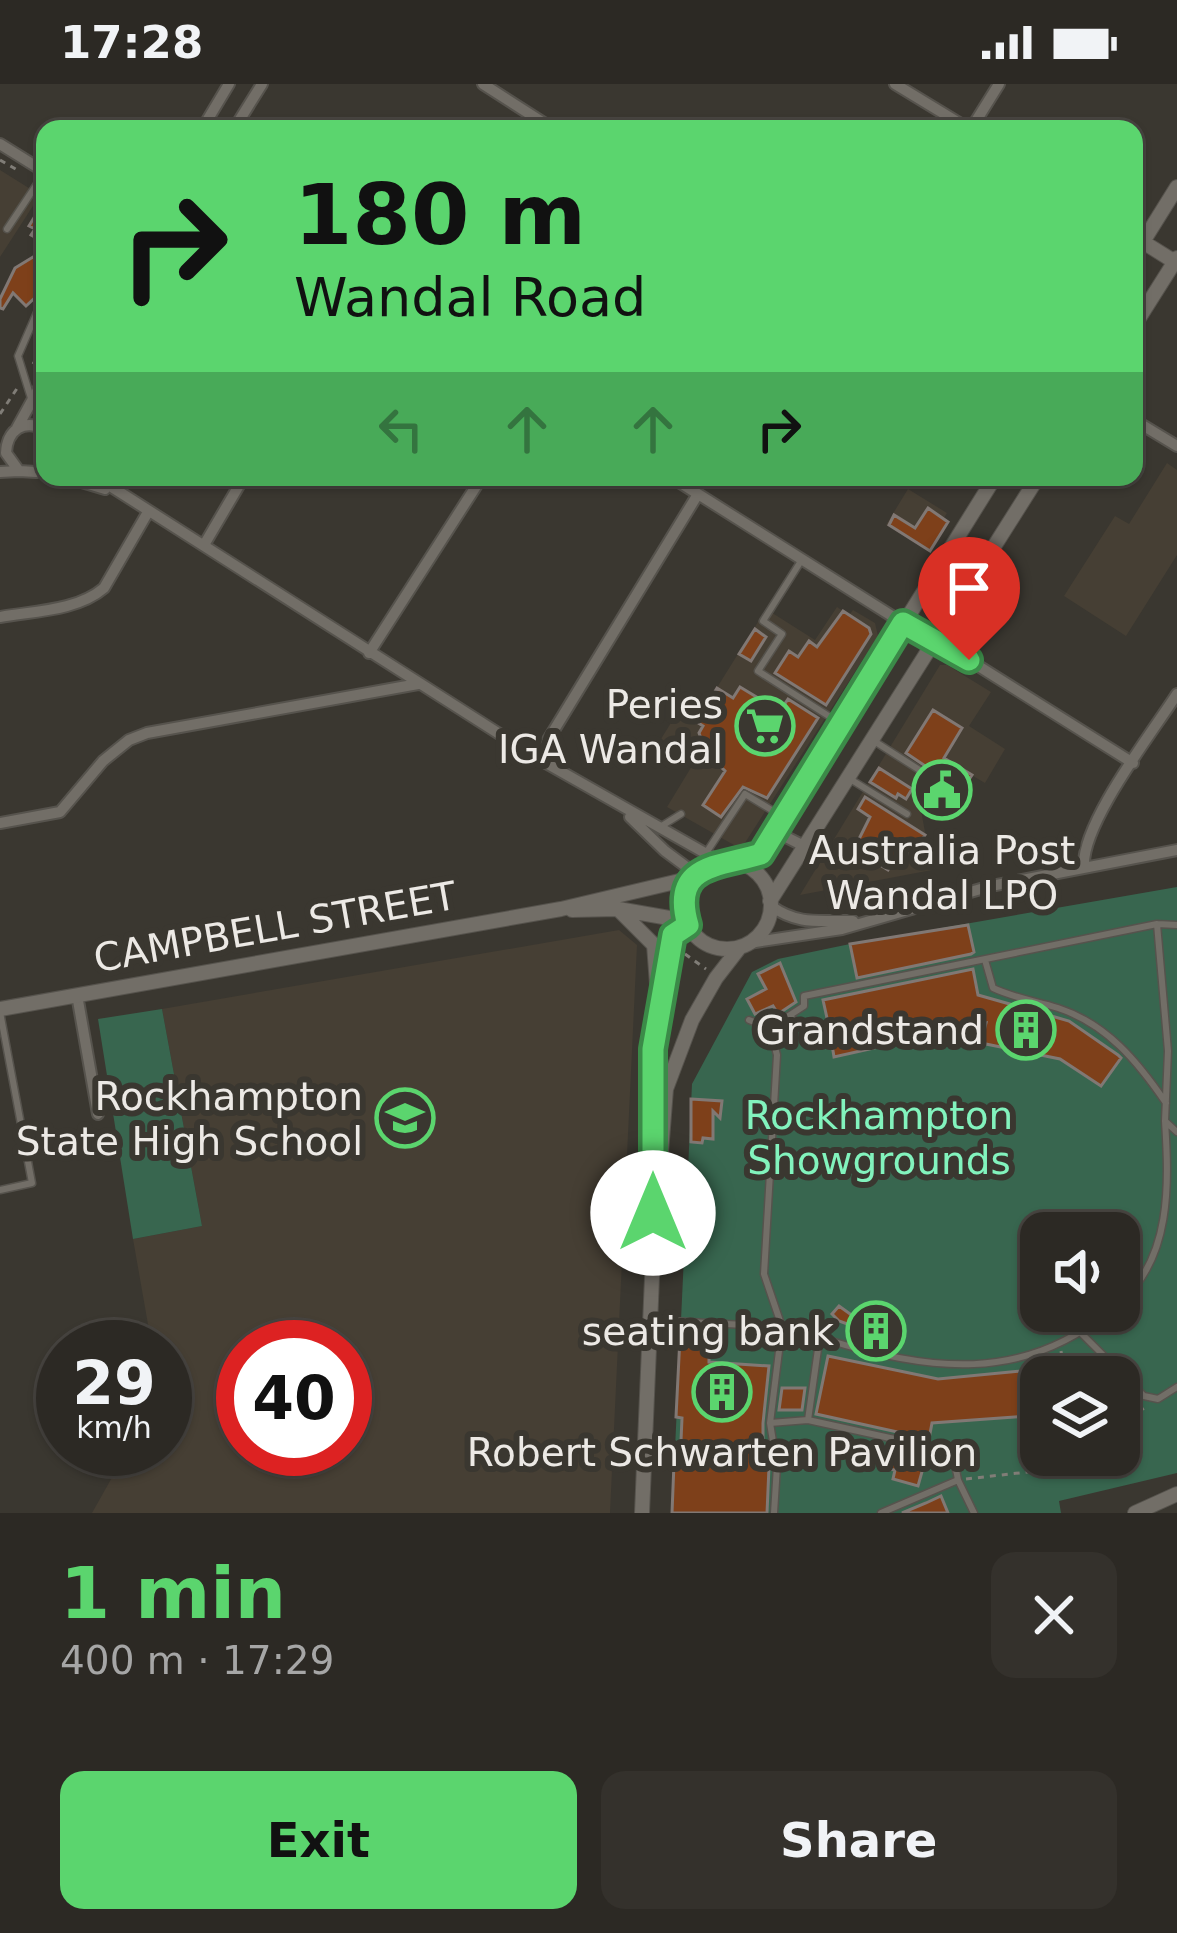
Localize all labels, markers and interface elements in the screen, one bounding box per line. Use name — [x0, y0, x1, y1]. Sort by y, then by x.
text: 17:28 — [60, 16, 203, 69]
text: 180 m — [294, 166, 586, 264]
icon: right — [96, 168, 252, 324]
text: Wandal Road — [294, 266, 646, 329]
icon: left — [368, 396, 434, 462]
icon: ahead — [494, 396, 560, 462]
icon: ahead — [620, 396, 686, 462]
icon: right — [746, 396, 812, 462]
pin — [918, 537, 1020, 660]
icon: arrive — [936, 555, 1002, 621]
place label: Peries IGA Wandal — [498, 682, 723, 772]
supermarket icon: Peries IGA Wandal — [734, 695, 796, 757]
public building icon: Australia Post Wandal LPO — [911, 759, 973, 821]
place label: Australia Post Wandal LPO — [809, 828, 1075, 918]
street label: CAMPBELL STREET — [90, 873, 460, 981]
building icon: Grandstand — [995, 999, 1057, 1061]
place label: Grandstand — [755, 1008, 984, 1053]
place label: Rockhampton State High School — [16, 1074, 363, 1164]
school or university icon: Rockhampton State High School — [374, 1087, 436, 1149]
park label: Rockhampton Showgrounds — [745, 1093, 1013, 1183]
position arrow — [590, 1150, 716, 1276]
map controls — [1020, 1212, 1140, 1476]
button: sound — [1020, 1212, 1140, 1332]
building icon: seating bank — [845, 1300, 907, 1362]
place label: seating bank — [582, 1309, 834, 1354]
speed limit sign: 40 — [216, 1320, 372, 1476]
text: 29 — [72, 1348, 156, 1418]
button: layers — [1020, 1356, 1140, 1476]
building icon: Robert Schwarten Pavilion — [691, 1361, 753, 1423]
text: km/h — [76, 1410, 152, 1445]
place label: Robert Schwarten Pavilion — [467, 1430, 977, 1475]
text: 1 min — [60, 1551, 286, 1635]
button: close — [991, 1552, 1117, 1678]
text: 400 m · 17:29 — [60, 1638, 334, 1683]
button: Exit — [60, 1771, 577, 1909]
button: Share — [601, 1771, 1117, 1909]

